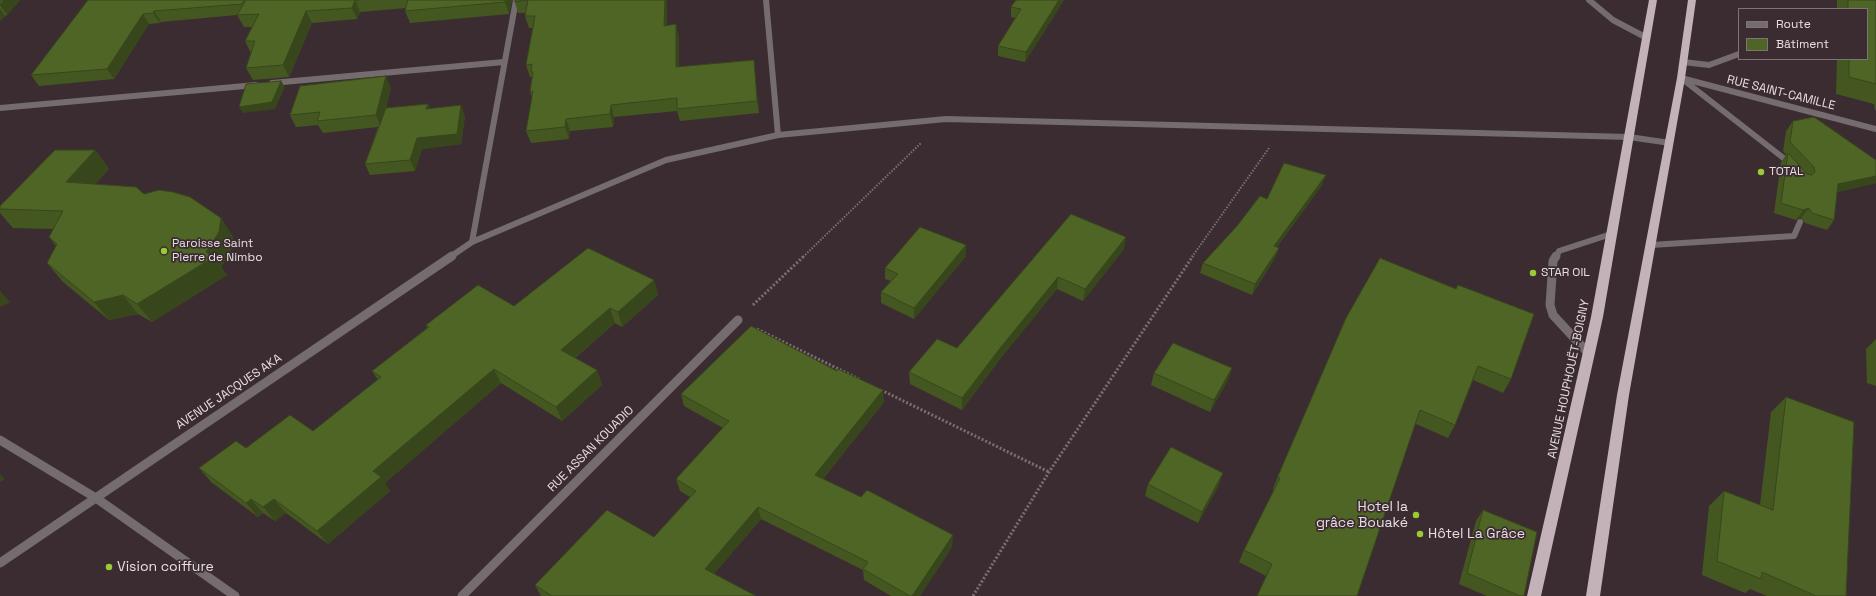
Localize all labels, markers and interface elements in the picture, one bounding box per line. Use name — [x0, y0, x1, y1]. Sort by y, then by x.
legend — [1738, 8, 1868, 60]
text: Route — [1776, 16, 1811, 32]
text: Bâtiment — [1776, 36, 1829, 52]
street label: RUE SAINT-CAMILLE — [1725, 73, 1837, 113]
place label: TOTAL — [1769, 165, 1804, 179]
marker: TOTAL — [1756, 167, 1766, 177]
place label: Paroisse Saint Pierre de Nimbo — [172, 237, 263, 265]
marker: Paroisse Saint Pierre de Nimbo — [159, 246, 169, 256]
place label: STAR OIL — [1541, 266, 1590, 280]
marker: STAR OIL — [1528, 268, 1538, 278]
street label: AVENUE HOUPHOUËT-BOIGNY — [1545, 298, 1593, 460]
street label: AVENUE JACQUES AKA — [173, 351, 285, 433]
street label: RUE ASSAN KOUADIO — [545, 403, 637, 495]
place label: Hotel la grâce Bouaké — [1316, 499, 1408, 532]
marker: Hotel la grâce Bouaké — [1411, 510, 1421, 520]
place label: Hôtel La Grâce — [1428, 526, 1525, 542]
marker: Hôtel La Grâce — [1415, 529, 1425, 539]
place label: Vision coiffure — [117, 559, 214, 575]
marker: Vision coiffure — [104, 562, 114, 572]

